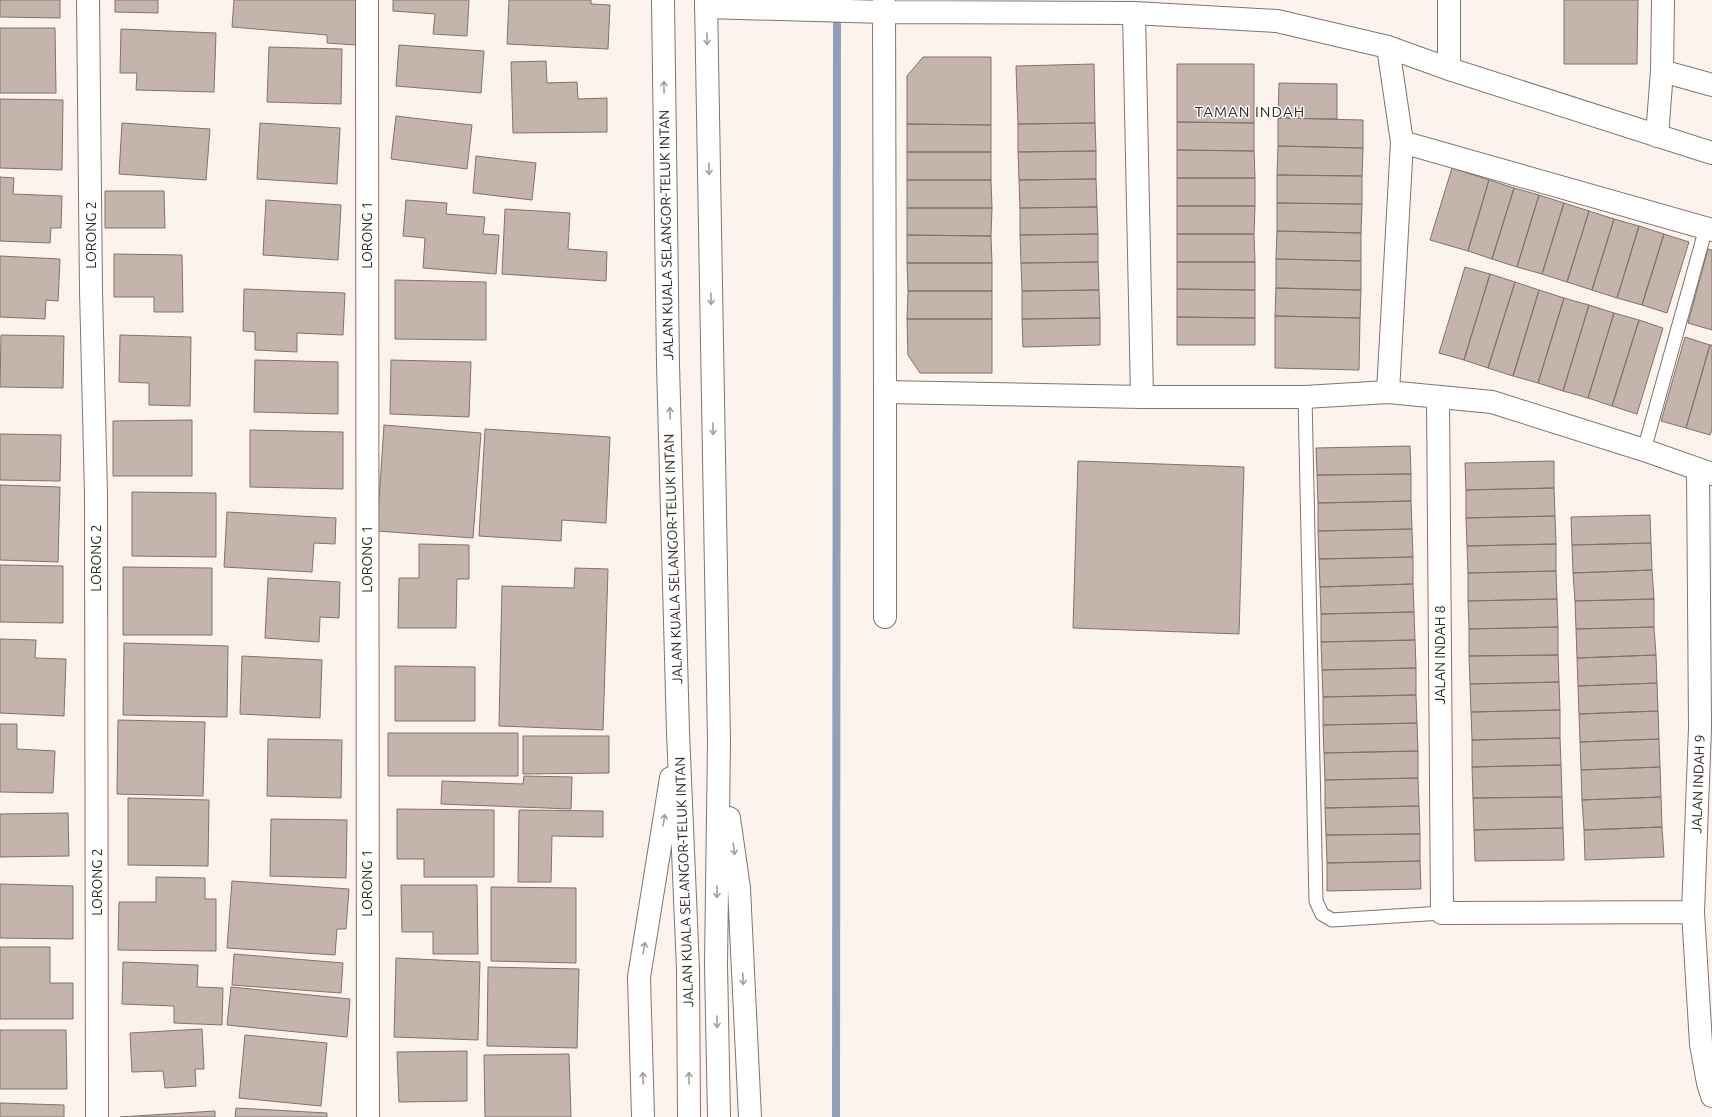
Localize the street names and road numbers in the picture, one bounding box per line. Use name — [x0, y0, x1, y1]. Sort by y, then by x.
street label: JALAN KUALA SELANGOR-TELUK INTAN — [656, 110, 676, 360]
street label: LORONG 2 — [83, 201, 99, 269]
street label: LORONG 1 — [359, 201, 375, 269]
street label: JALAN KUALA SELANGOR-TELUK INTAN — [661, 434, 685, 684]
street label: LORONG 2 — [88, 524, 104, 592]
street label: LORONG 1 — [359, 525, 375, 593]
street label: JALAN INDAH 8 — [1432, 605, 1448, 705]
street label: JALAN INDAH 9 — [1688, 734, 1708, 834]
street label: JALAN KUALA SELANGOR-TELUK INTAN — [672, 757, 696, 1007]
street label: LORONG 2 — [89, 848, 105, 916]
street label: LORONG 1 — [359, 849, 375, 917]

